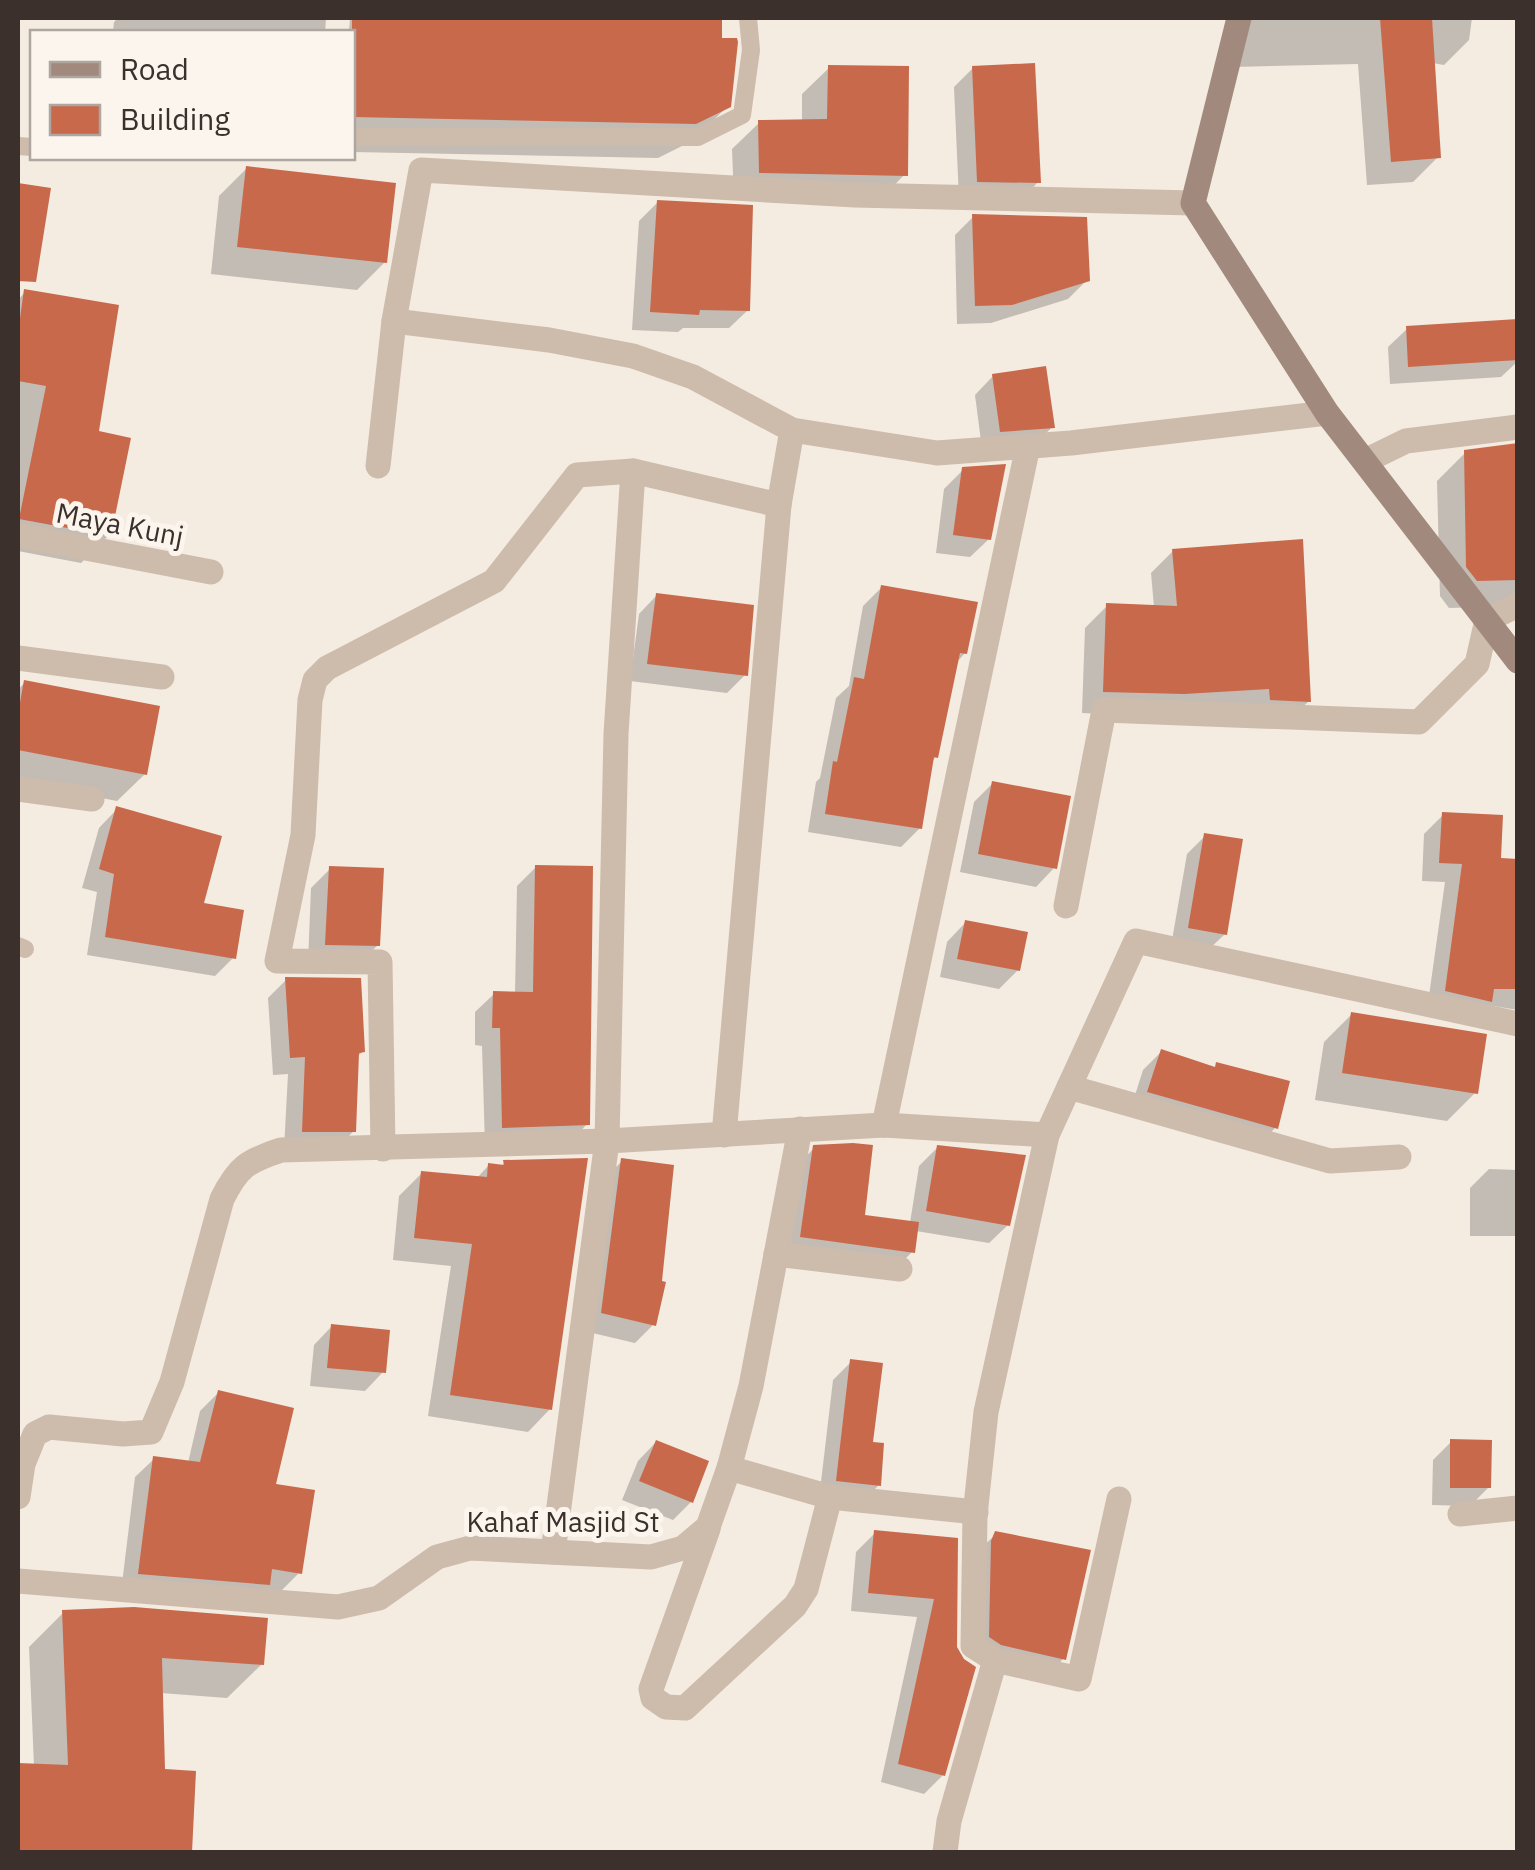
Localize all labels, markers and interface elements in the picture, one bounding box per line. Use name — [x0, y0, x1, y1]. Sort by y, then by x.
legend — [30, 30, 355, 160]
text: Road — [120, 49, 189, 88]
text: Building — [120, 99, 230, 138]
street label: Maya Kunj — [53, 494, 187, 554]
street label: Kahaf Masjid St — [466, 1503, 660, 1540]

